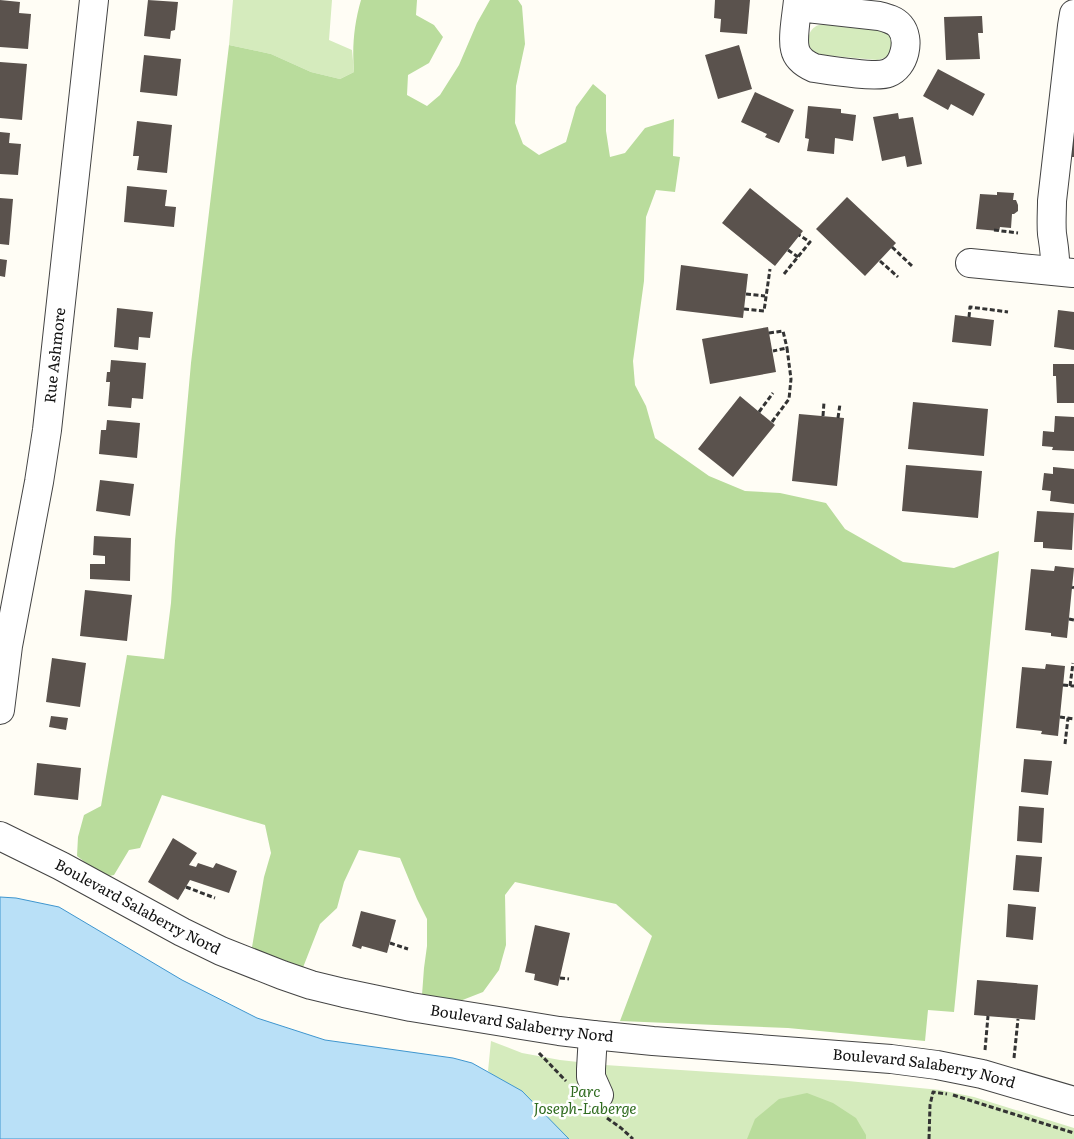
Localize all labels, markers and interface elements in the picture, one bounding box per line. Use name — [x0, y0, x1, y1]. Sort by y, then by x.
street label: Rue Ashmore — [37, 306, 70, 404]
street label: Boulevard Salaberry Nord — [52, 852, 225, 959]
street label: Boulevard Salaberry Nord — [429, 997, 615, 1047]
street label: Boulevard Salaberry Nord — [832, 1042, 1019, 1093]
park label: Parc Joseph-Laberge — [533, 1079, 637, 1119]

